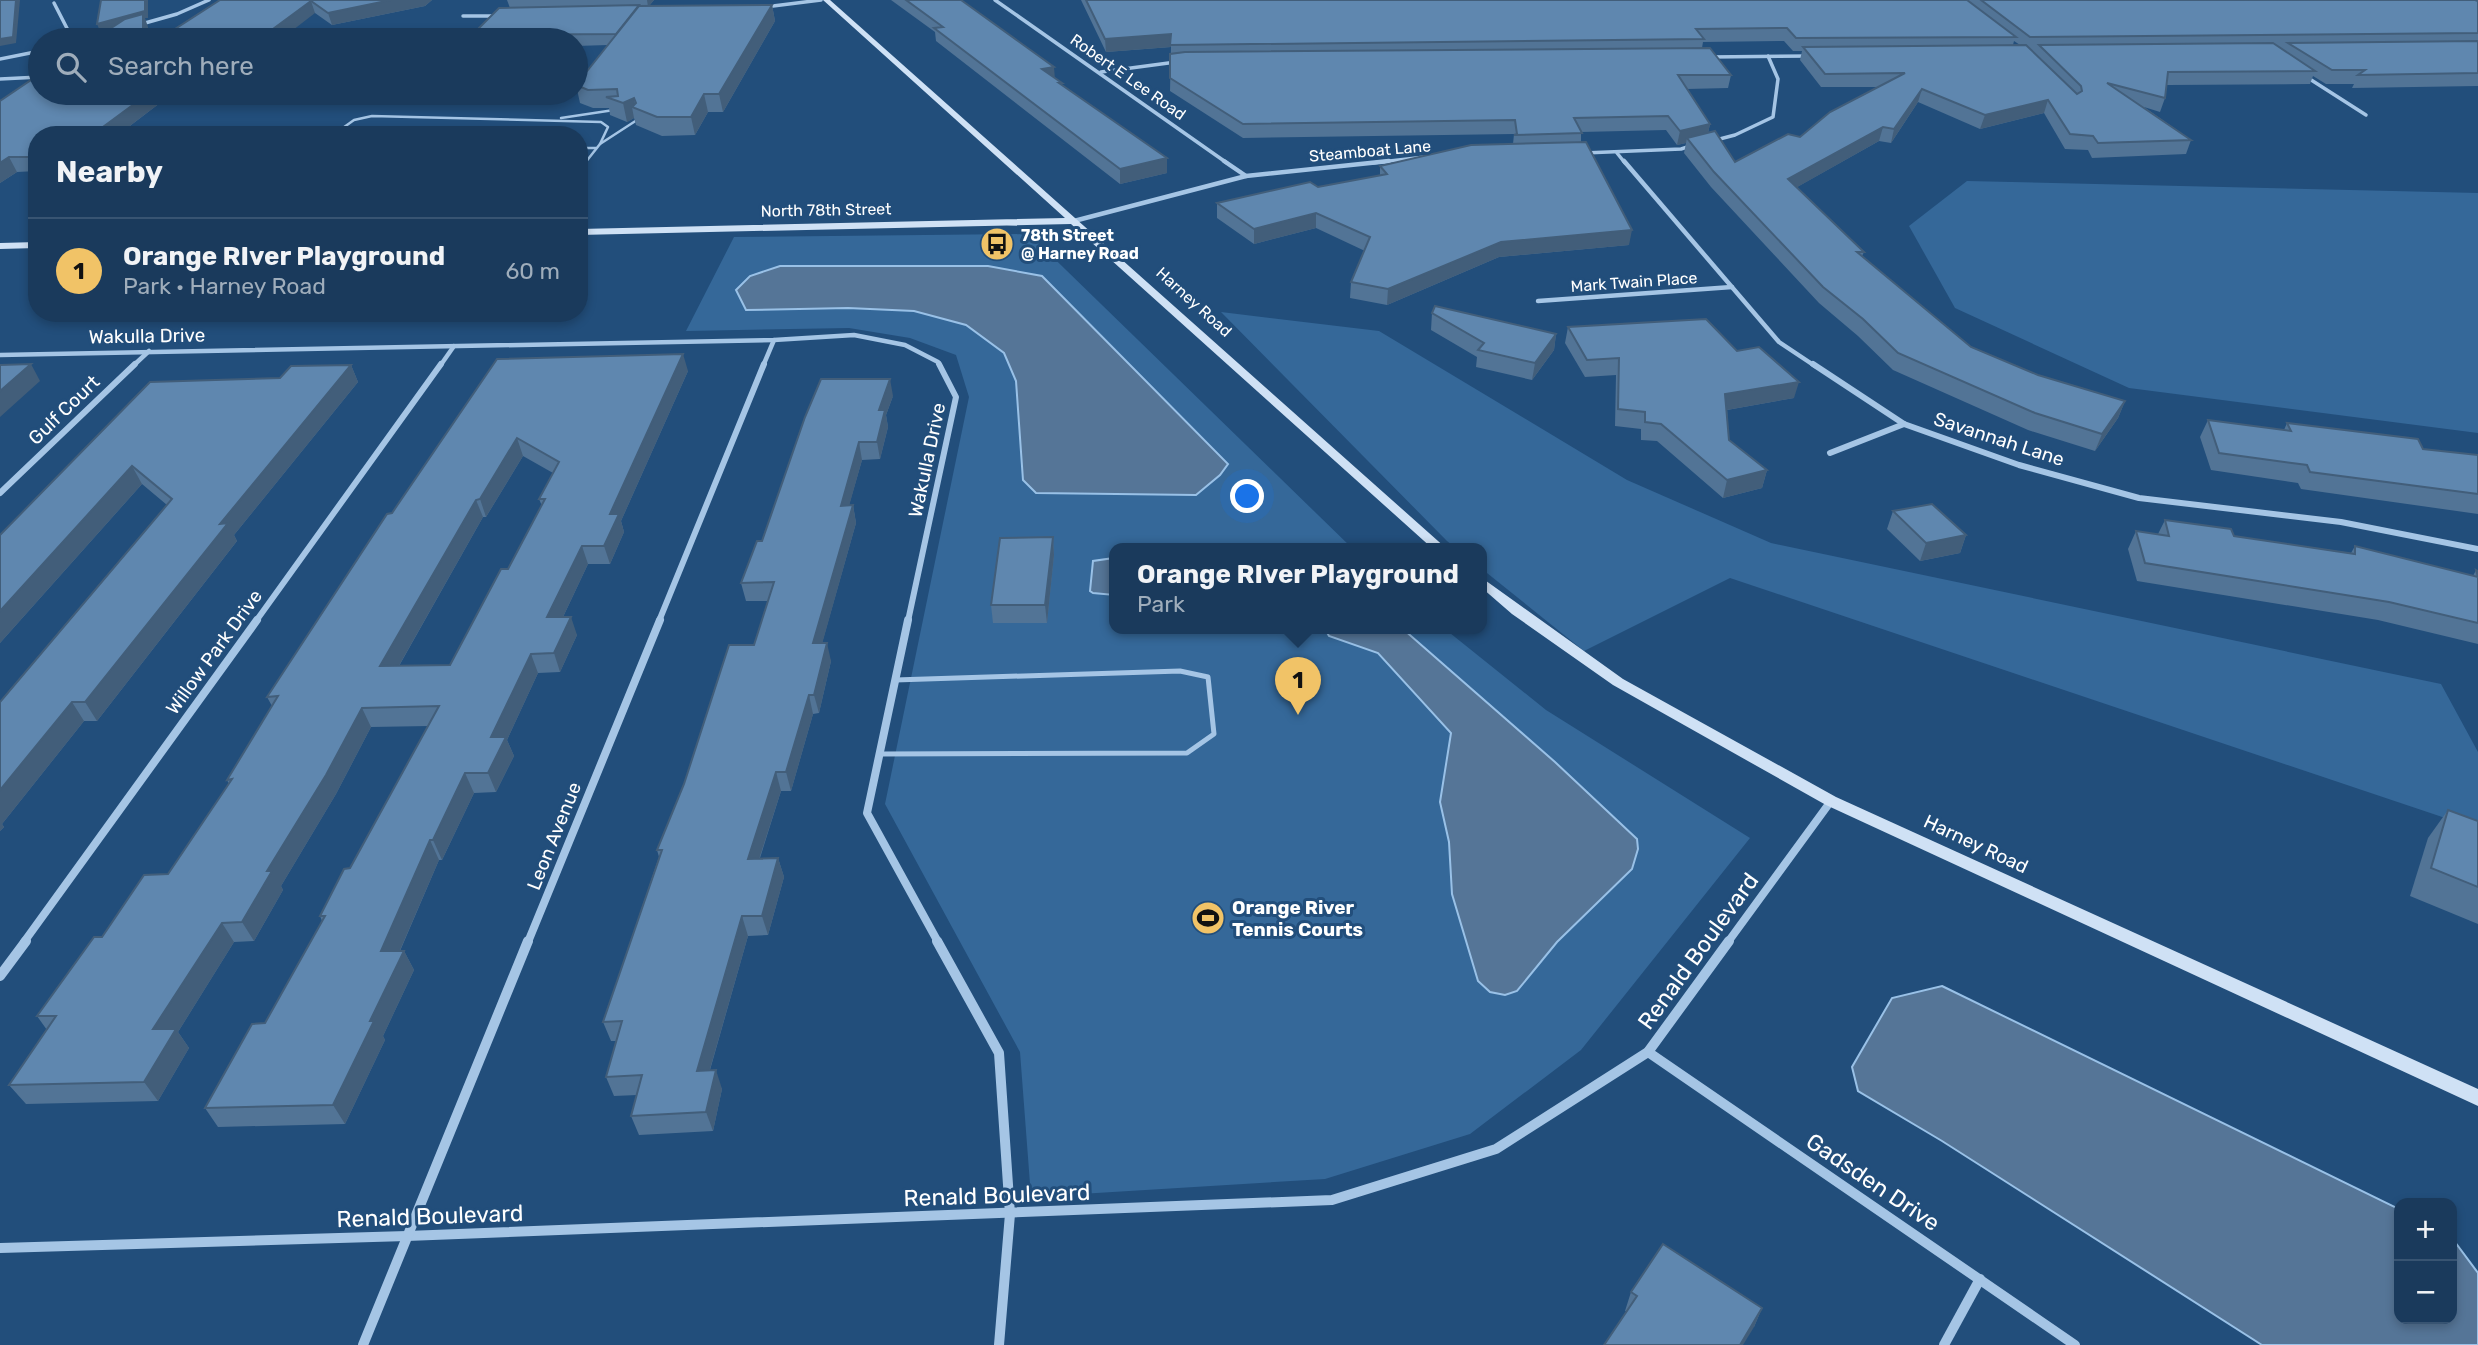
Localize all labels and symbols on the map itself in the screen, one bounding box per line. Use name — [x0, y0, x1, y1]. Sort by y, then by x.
street label: Robert E Lee Road — [1067, 30, 1189, 124]
street label: Steamboat Lane — [1308, 136, 1432, 166]
street label: North 78th Street — [760, 199, 892, 221]
bus stop icon: 78th Street @ Harney Road — [978, 225, 1016, 263]
place label: 78th Street @ Harney Road — [1021, 226, 1139, 263]
street label: Harney Road — [1152, 263, 1236, 341]
street label: Mark Twain Place — [1570, 268, 1698, 296]
street label: Wakulla Drive — [88, 323, 206, 349]
street label: Gulf Court — [24, 370, 105, 450]
street label: Wakulla Drive — [904, 401, 950, 519]
street label: Savannah Lane — [1931, 407, 2067, 471]
your location — [1230, 479, 1264, 513]
street label: Willow Park Drive — [161, 585, 267, 719]
pin: 1 — [1275, 657, 1321, 715]
street label: Leon Avenue — [522, 779, 586, 893]
street label: Harney Road — [1920, 810, 2032, 878]
street label: Renald Boulevard — [1632, 867, 1764, 1035]
place label: Orange River Tennis Courts — [1232, 896, 1363, 941]
sports icon: Orange River Tennis Courts — [1189, 899, 1227, 937]
street label: Gadsden Drive — [1801, 1127, 1945, 1237]
street label: Renald Boulevard — [903, 1178, 1091, 1212]
street label: Renald Boulevard — [336, 1199, 524, 1233]

